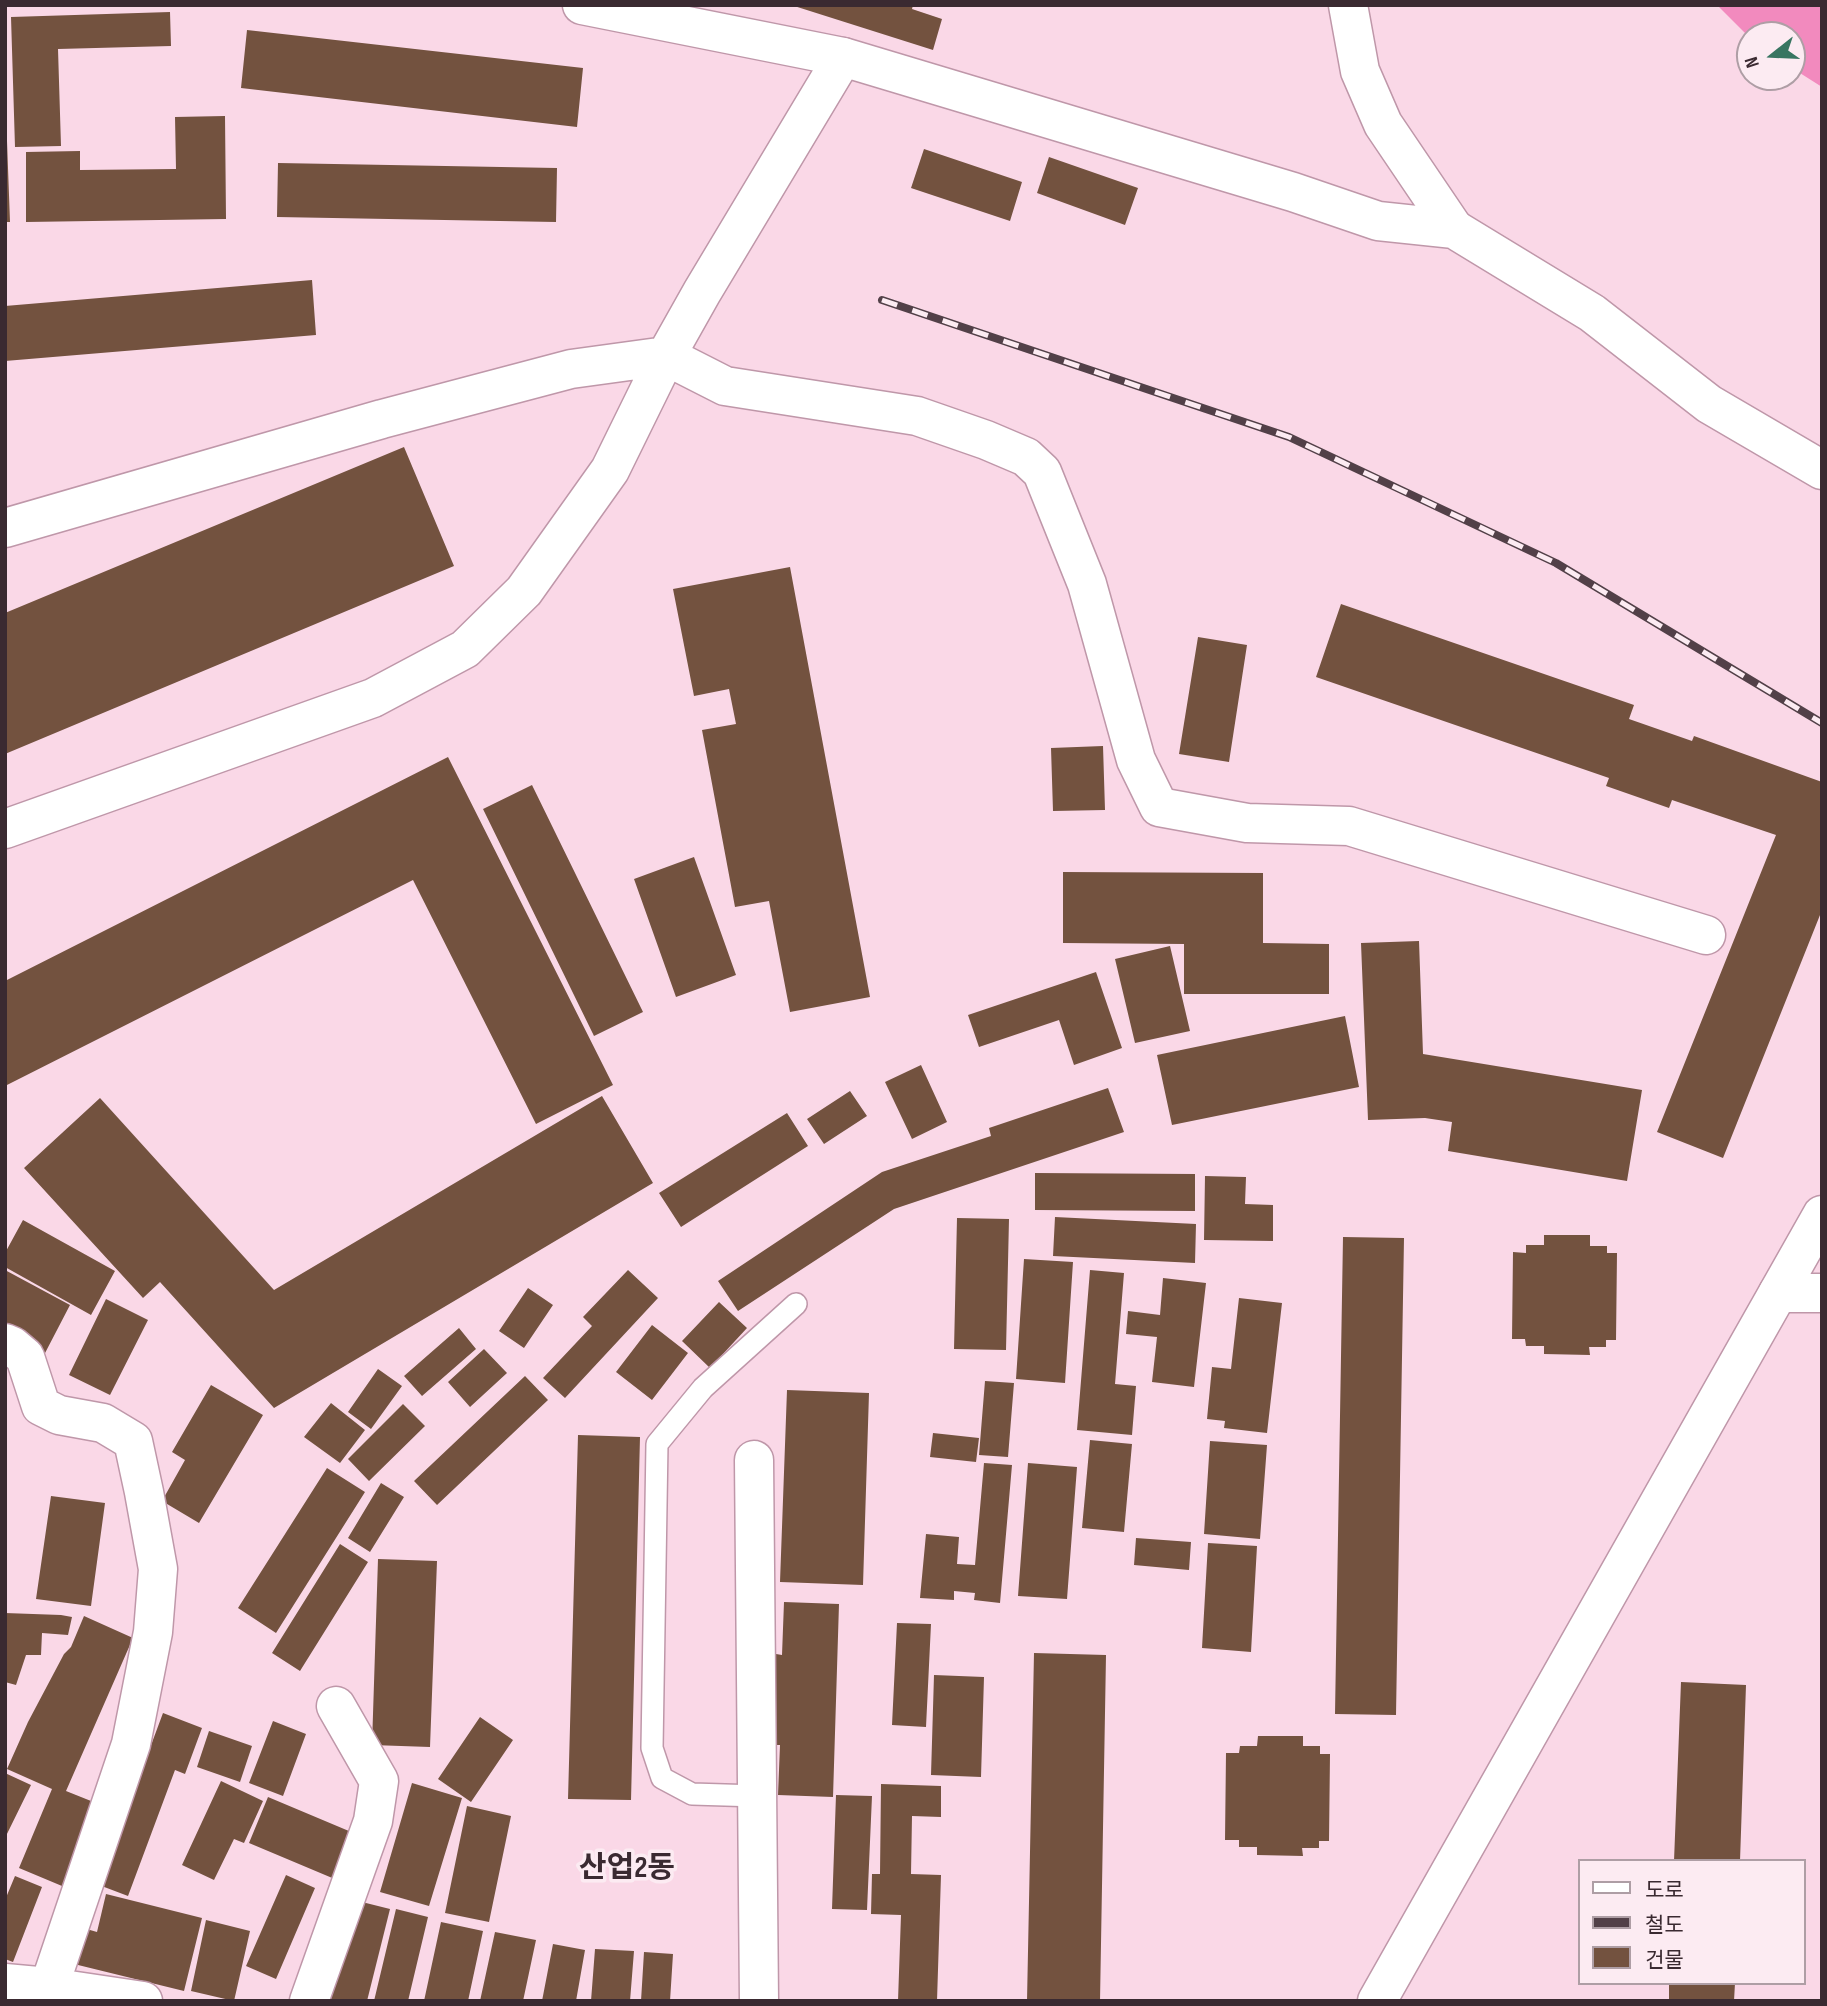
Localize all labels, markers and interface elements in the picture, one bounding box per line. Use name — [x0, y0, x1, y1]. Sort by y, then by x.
north arrow — [1736, 21, 1806, 91]
text: N — [1740, 54, 1765, 70]
district label: 산업2동 — [579, 1851, 675, 1887]
legend — [1578, 1859, 1806, 1985]
text: 도로 — [1645, 1878, 1684, 1903]
text: 철도 — [1645, 1913, 1684, 1938]
text: 건물 — [1645, 1948, 1684, 1973]

